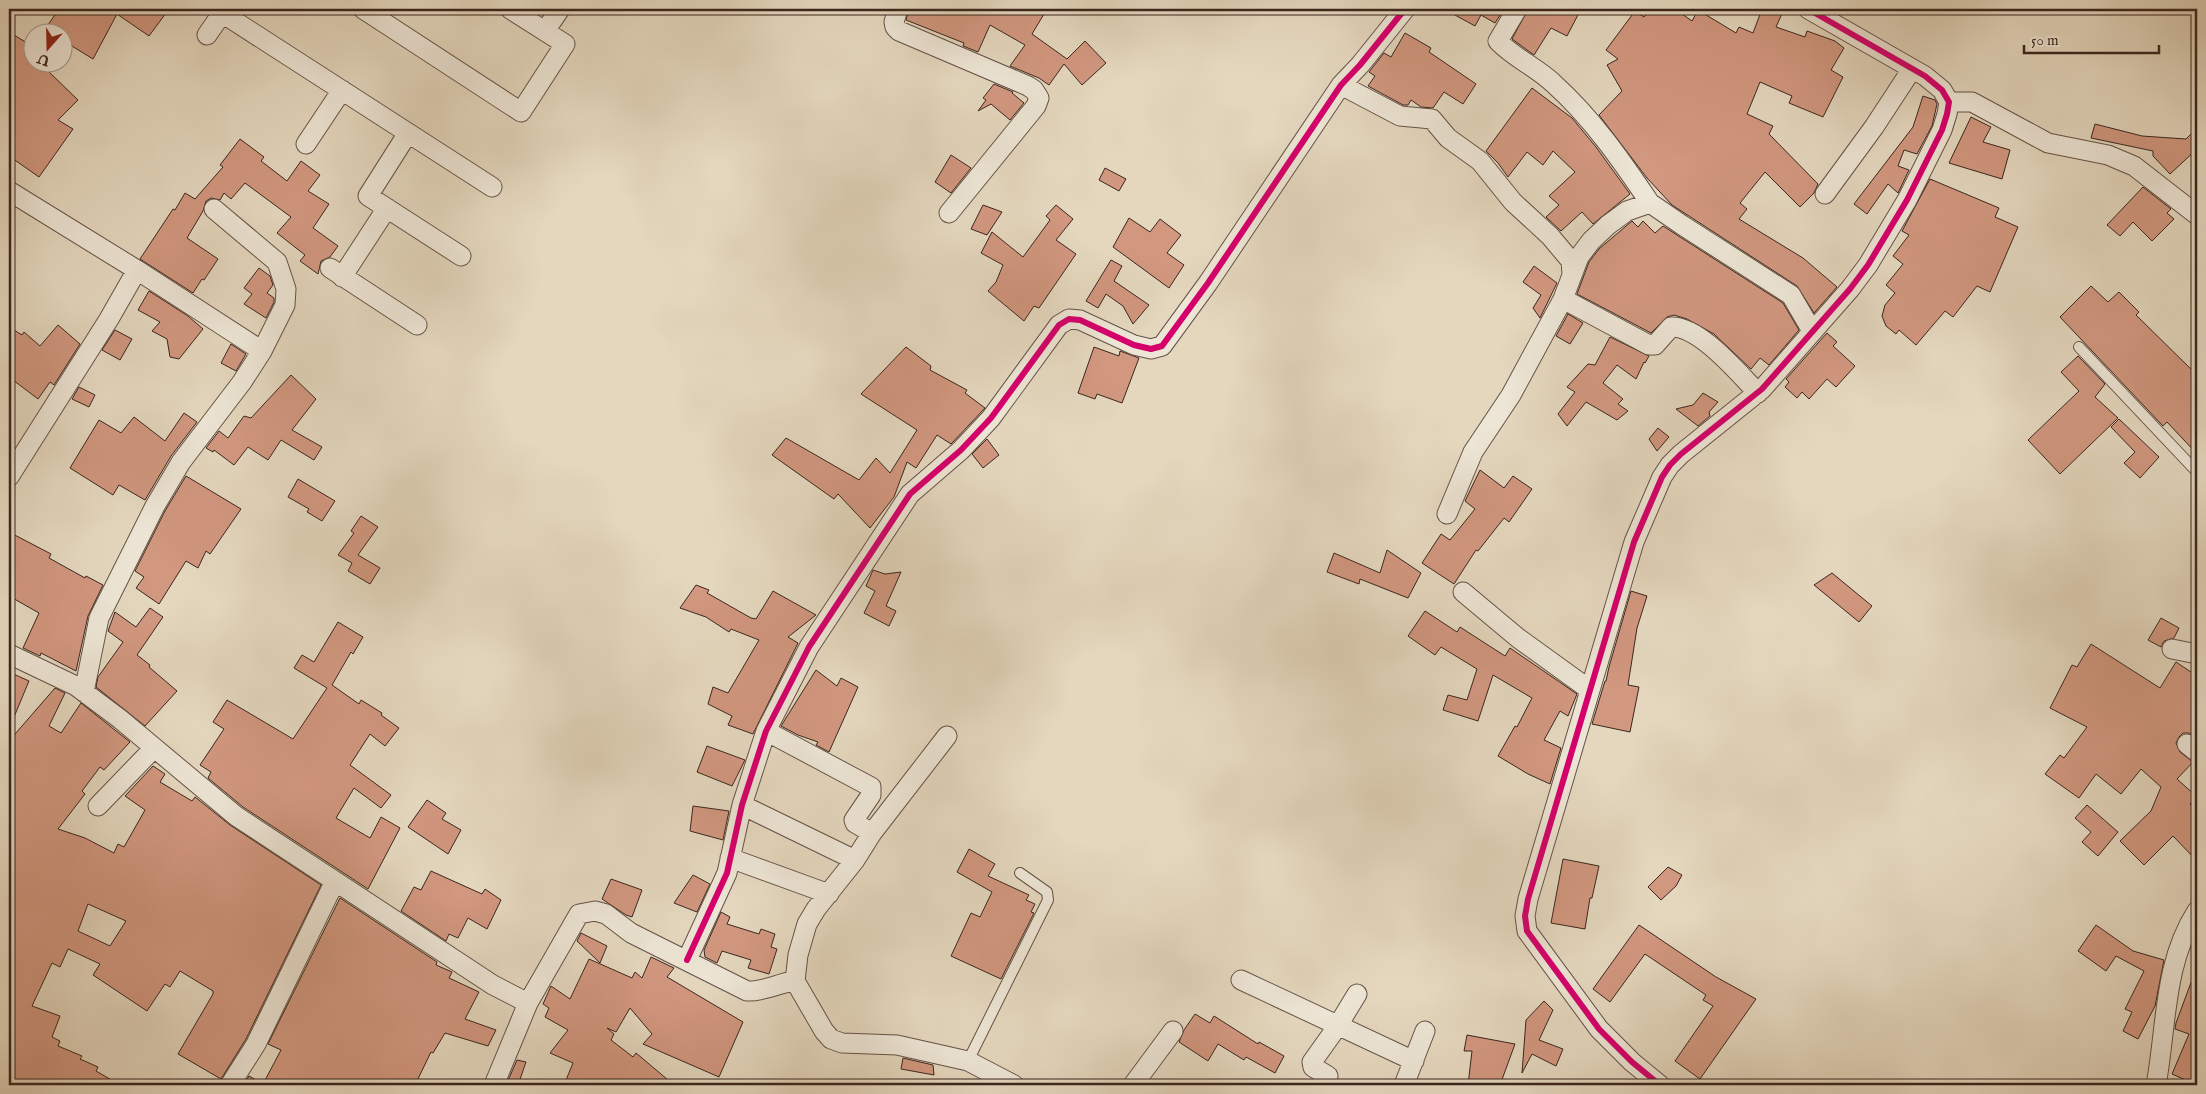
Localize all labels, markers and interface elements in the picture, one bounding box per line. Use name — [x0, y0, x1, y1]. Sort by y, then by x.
north arrow — [22, 22, 72, 72]
scale bar — [2024, 22, 2158, 54]
text: 50 m — [2031, 31, 2059, 50]
text: U — [34, 48, 53, 70]

